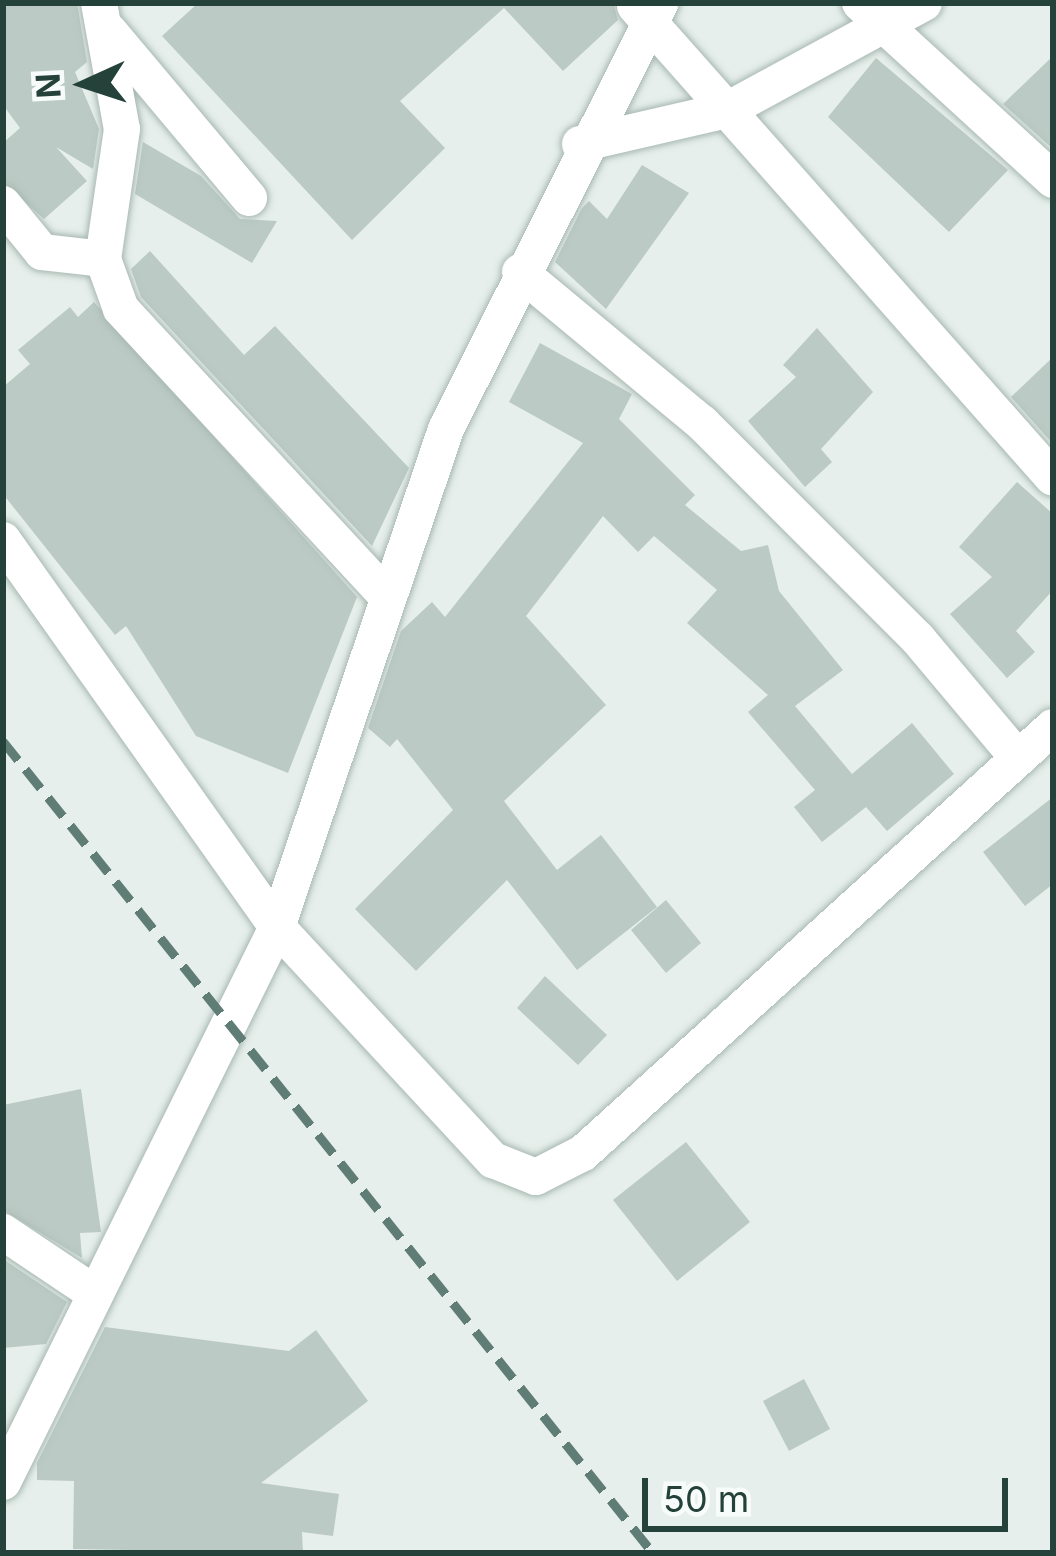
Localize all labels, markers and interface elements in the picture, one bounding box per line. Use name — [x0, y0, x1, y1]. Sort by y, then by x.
north arrow — [24, 24, 144, 144]
text: N — [27, 72, 69, 99]
scale bar — [648, 1454, 1014, 1528]
text: 50 m — [663, 1477, 749, 1521]

